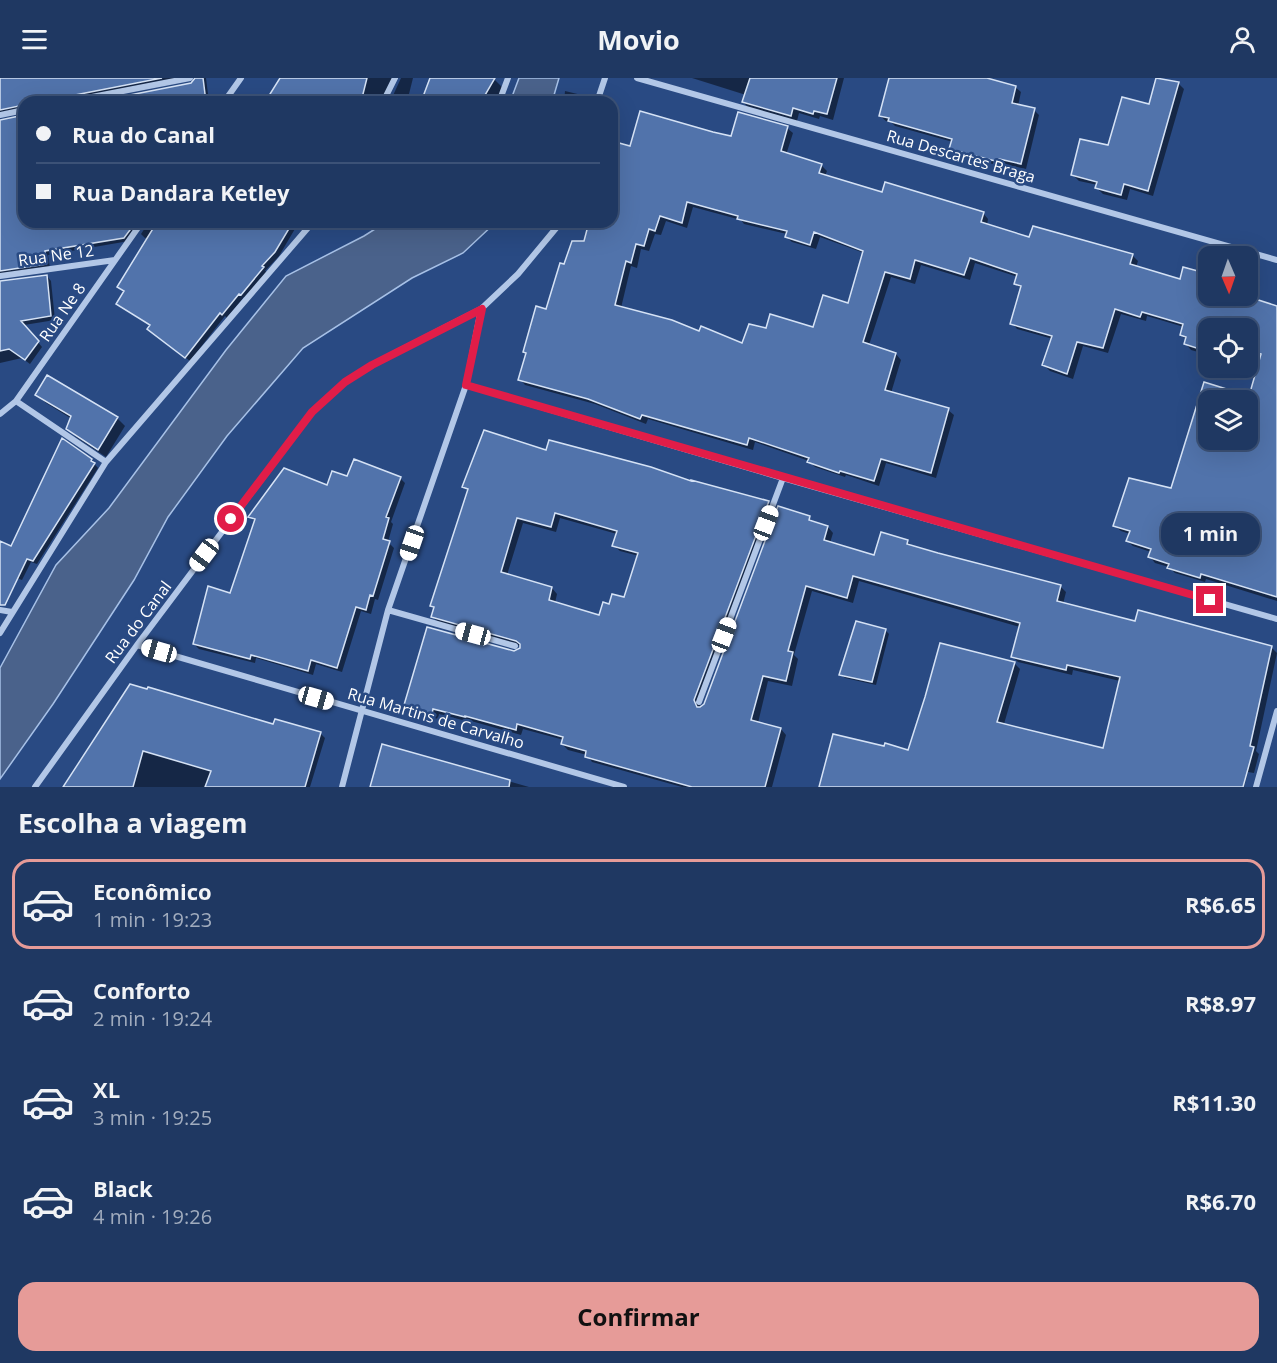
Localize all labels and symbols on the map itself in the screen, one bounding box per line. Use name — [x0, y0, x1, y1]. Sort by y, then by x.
street label: Rua Descartes Braga — [884, 124, 1038, 188]
street label: Rua Ne 12 — [17, 239, 95, 271]
north arrow — [1198, 246, 1258, 306]
street label: Rua Ne 8 — [34, 278, 90, 346]
car — [751, 503, 781, 543]
route start — [217, 505, 244, 532]
callout: 1 min — [1160, 513, 1260, 555]
car — [398, 523, 426, 563]
car — [186, 535, 222, 575]
street label: Rua do Canal — [100, 576, 176, 668]
route end — [1196, 586, 1223, 613]
car — [709, 615, 739, 655]
car — [453, 621, 493, 647]
car — [139, 637, 179, 665]
street label: Rua Martins de Carvalho — [345, 682, 527, 754]
car — [296, 684, 336, 712]

